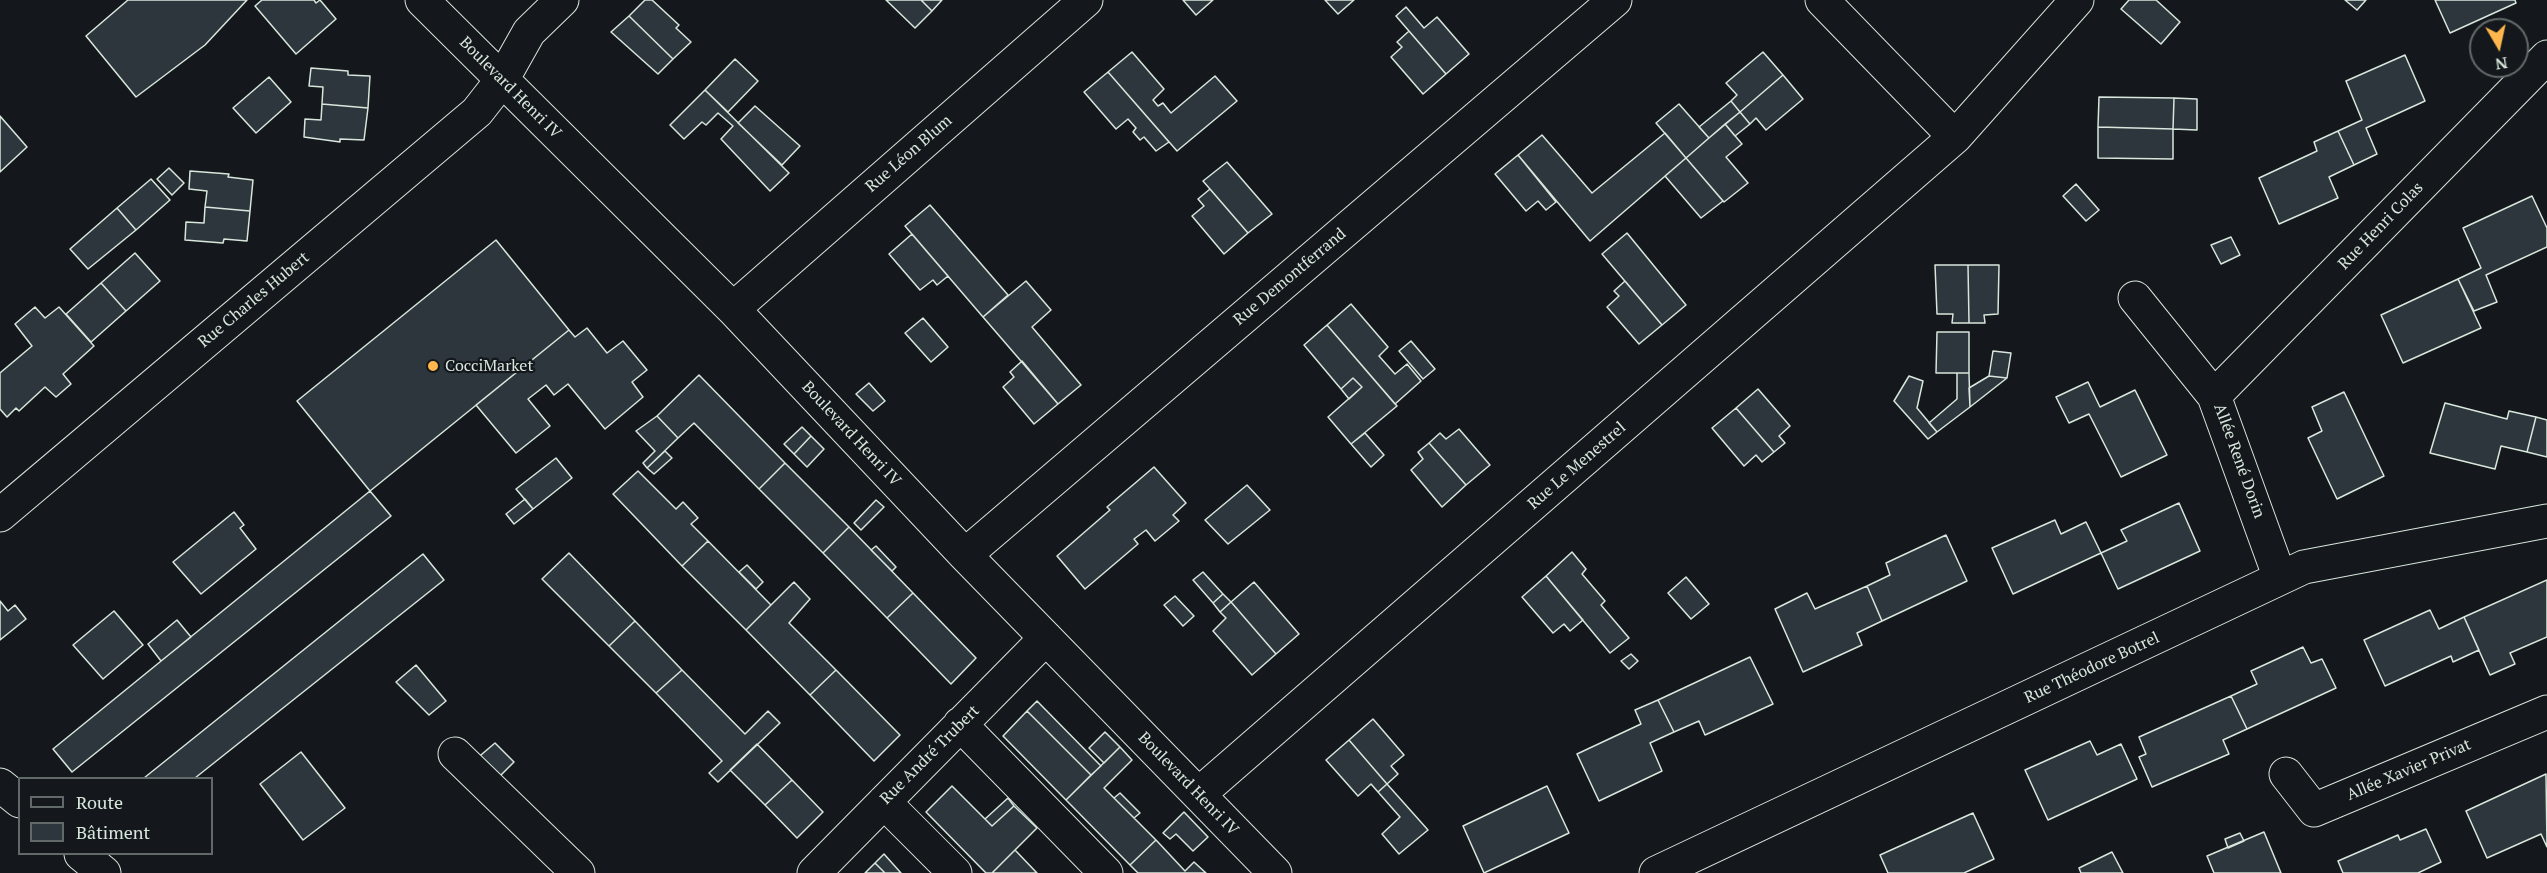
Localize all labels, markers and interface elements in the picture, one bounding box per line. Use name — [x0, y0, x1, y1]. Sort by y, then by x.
north arrow — [2469, 18, 2529, 78]
street label: Boulevard Henri IV — [455, 33, 565, 143]
text: N — [2494, 52, 2509, 76]
street label: Rue Léon Blum — [862, 111, 956, 197]
street label: Rue Henri Colas — [2335, 178, 2427, 274]
street label: Rue Demontferrand — [1230, 224, 1350, 330]
street label: Rue Charles Hubert — [195, 248, 313, 352]
place label: CocciMarket — [445, 356, 533, 376]
marker: CocciMarket — [426, 359, 440, 373]
street label: Boulevard Henri IV — [798, 378, 904, 490]
street label: Allée René Dorin — [2209, 401, 2269, 521]
street label: Rue Le Menestrel — [1524, 418, 1630, 514]
street label: Rue Théodore Botrel — [2021, 628, 2163, 708]
street label: Rue André Trubert — [876, 701, 984, 809]
street label: Boulevard Henri IV — [1134, 728, 1242, 840]
street label: Allée Xavier Privat — [2344, 735, 2474, 805]
legend — [18, 777, 213, 855]
text: Route — [76, 790, 123, 814]
text: Bâtiment — [76, 820, 150, 844]

